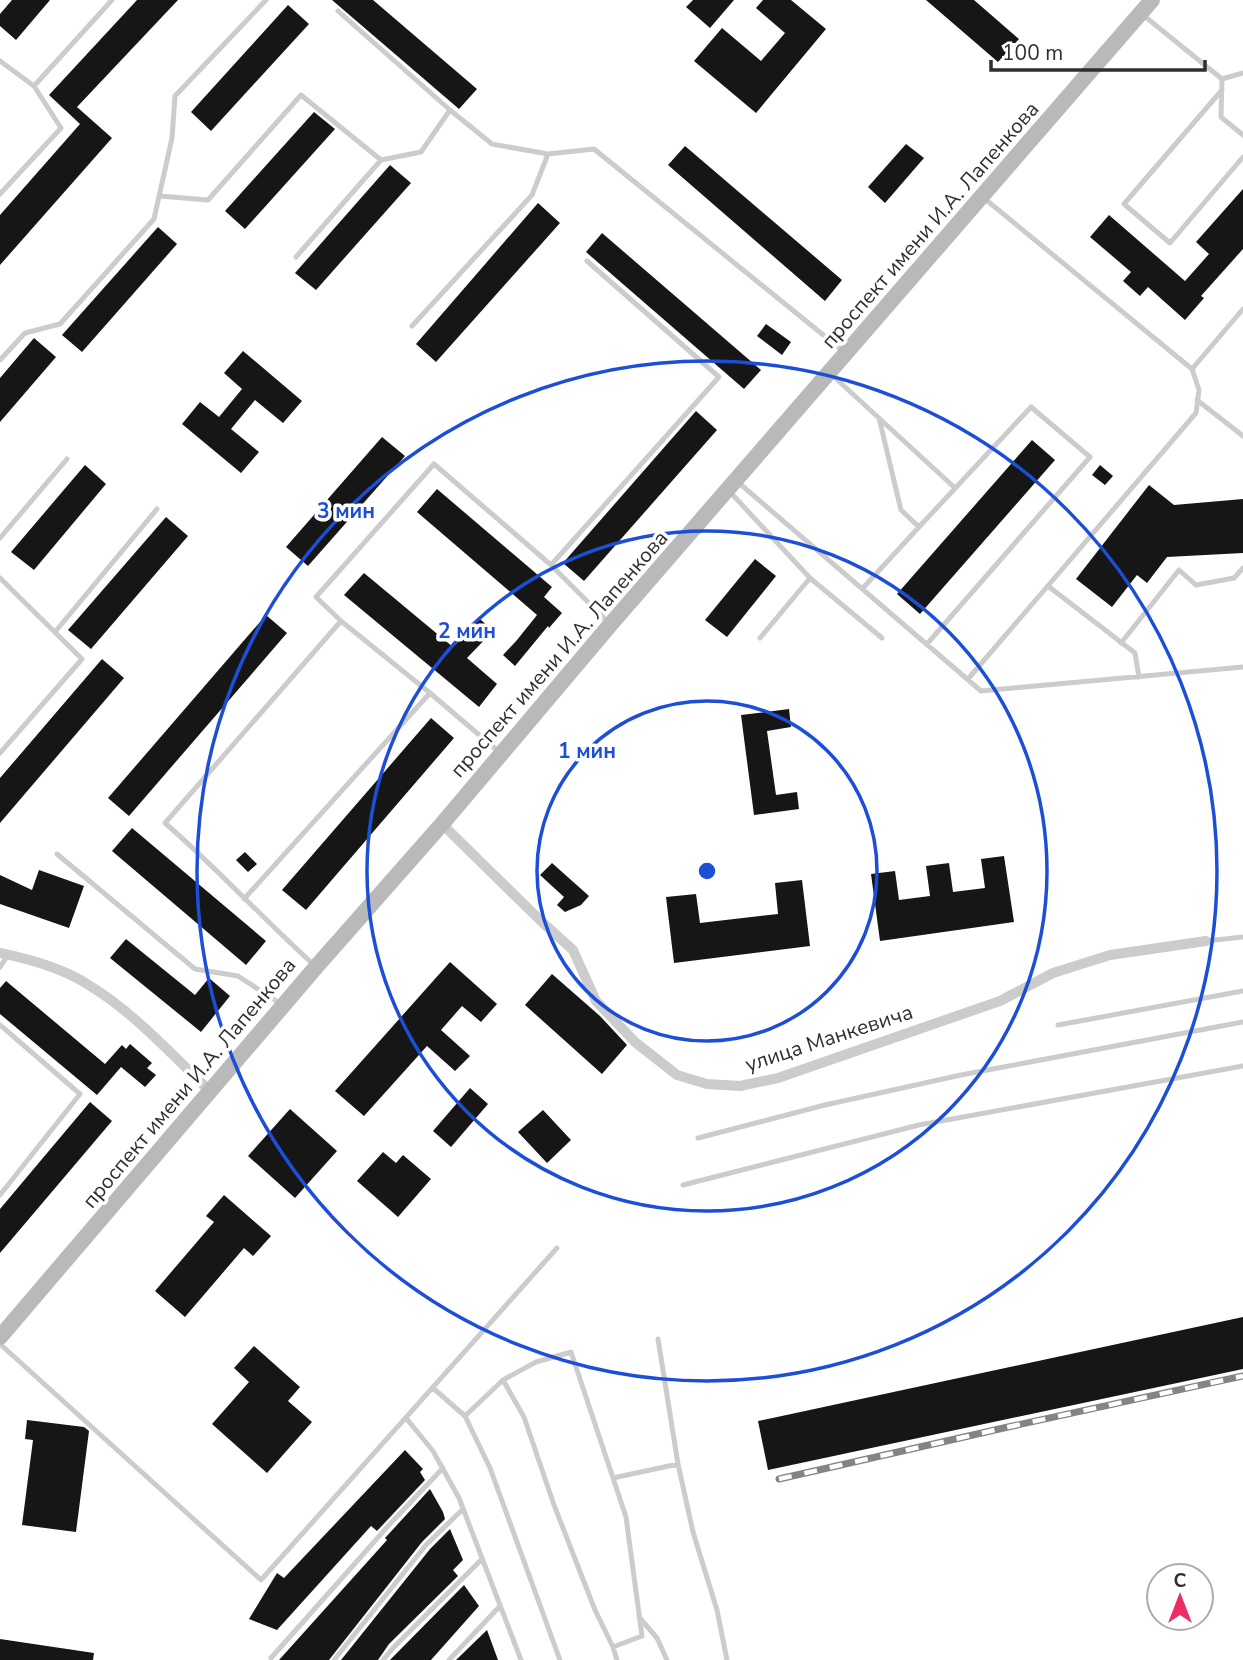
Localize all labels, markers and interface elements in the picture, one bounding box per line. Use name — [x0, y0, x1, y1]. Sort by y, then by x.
scale bar — [991, 28, 1204, 72]
text: 100 m — [1002, 39, 1063, 67]
street label: проспект имени И.А. Лапенкова — [815, 96, 1045, 354]
text: 3 мин — [317, 497, 375, 525]
street label: проспект имени И.А. Лапенкова — [444, 525, 674, 783]
text: 2 мин — [438, 617, 496, 645]
text: 1 мин — [558, 737, 616, 765]
centre of rings — [695, 859, 719, 883]
street label: проспект имени И.А. Лапенкова — [76, 952, 302, 1214]
street label: улица Манкевича — [742, 998, 916, 1078]
north arrow — [1145, 1562, 1215, 1632]
text: С — [1174, 1568, 1187, 1594]

